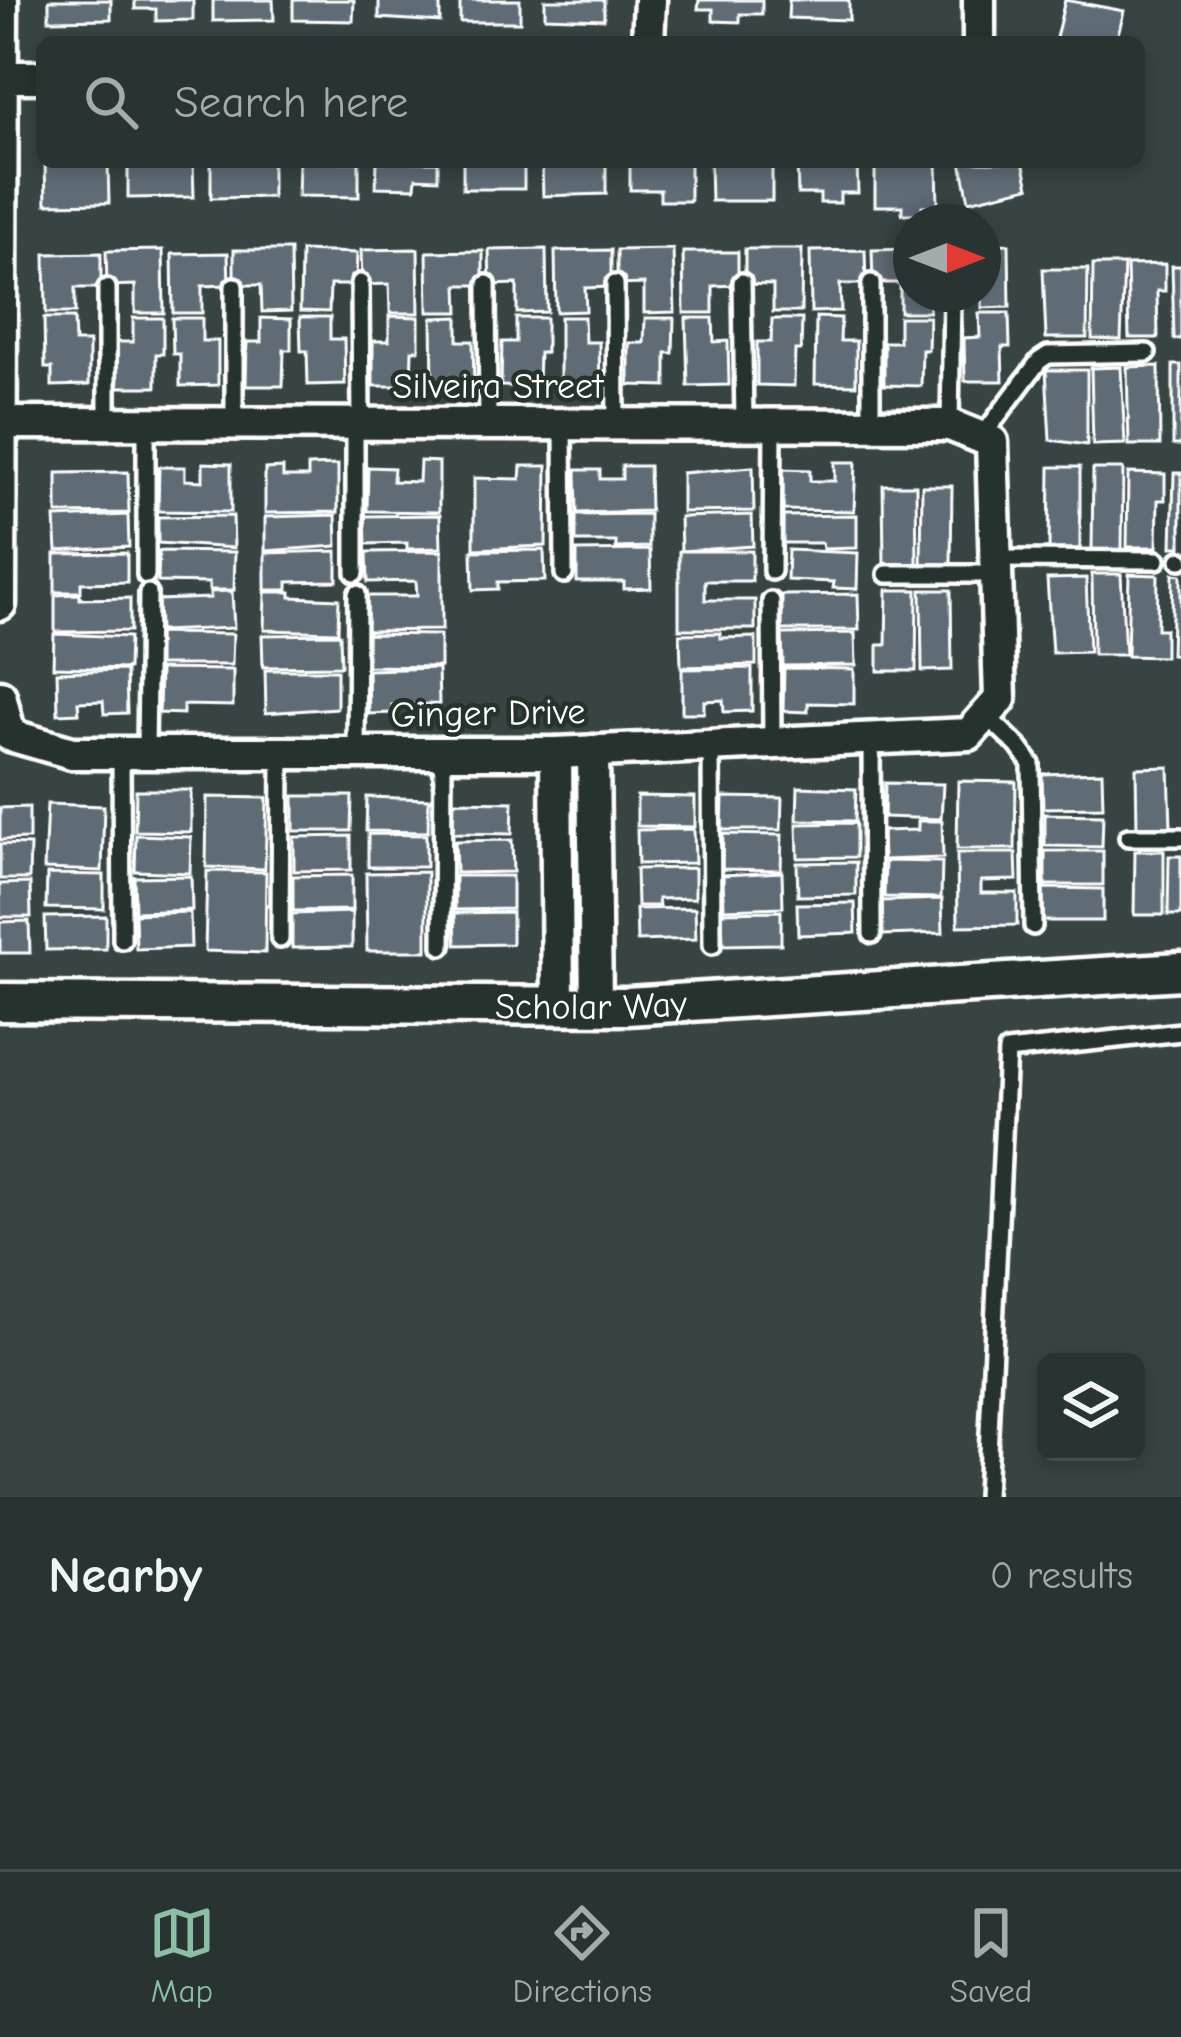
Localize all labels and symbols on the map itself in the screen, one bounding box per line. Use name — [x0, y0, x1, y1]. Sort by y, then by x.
north arrow — [893, 204, 1001, 312]
street label: Silveira Street — [393, 366, 605, 407]
street label: Ginger Drive — [390, 691, 586, 736]
street label: Scholar Way — [495, 983, 689, 1028]

